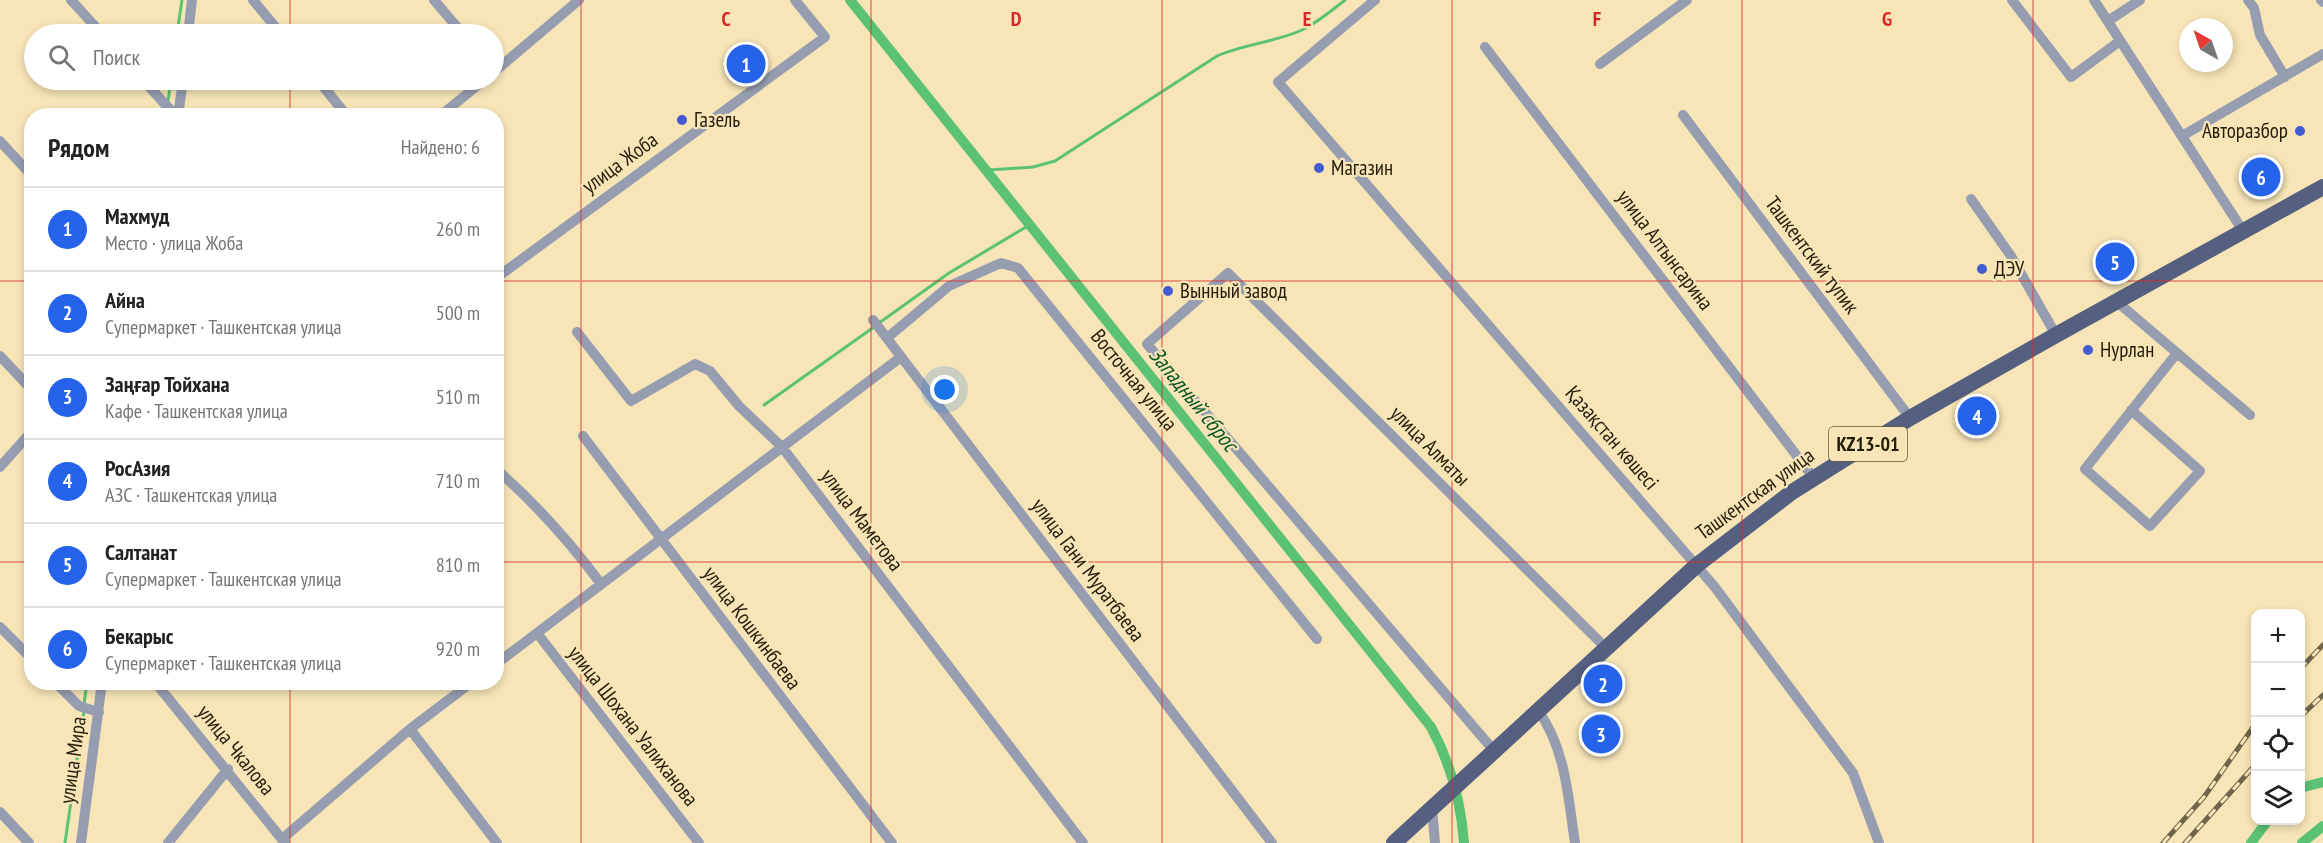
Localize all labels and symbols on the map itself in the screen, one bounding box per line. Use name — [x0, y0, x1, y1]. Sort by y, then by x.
text: C — [721, 6, 731, 32]
text: D — [1011, 6, 1022, 32]
text: E — [1303, 6, 1311, 32]
text: F — [1593, 6, 1601, 32]
text: G — [1882, 6, 1892, 32]
north arrow — [2179, 18, 2233, 72]
pin: 1 — [726, 42, 766, 86]
place label: Газель — [694, 106, 740, 133]
marker: Газель — [675, 113, 689, 127]
place label: Авторазбор — [2202, 117, 2288, 144]
marker: Авторазбор — [2293, 124, 2307, 138]
street label: улица Жоба — [576, 126, 663, 199]
place label: Магазин — [1331, 154, 1393, 181]
pin: 6 — [2242, 154, 2280, 200]
marker: Магазин — [1312, 161, 1326, 175]
street label: улица Алтынсарина — [1611, 184, 1720, 315]
street label: Ташкентский тупик — [1759, 191, 1865, 319]
pin: 5 — [2096, 240, 2134, 284]
place label: ДЭУ — [1994, 255, 2025, 282]
marker: ДЭУ — [1975, 262, 1989, 276]
place label: Вынный завод — [1180, 277, 1287, 304]
marker: Вынный завод — [1161, 284, 1175, 298]
street label: Восточная улица — [1085, 323, 1184, 436]
place label: Нурлан — [2100, 336, 2154, 363]
water label: Западный сброс — [1143, 341, 1246, 459]
marker: Нурлан — [2081, 343, 2095, 357]
your location — [930, 375, 959, 404]
street label: Қазақстан көшесі — [1560, 380, 1665, 495]
pin: 4 — [1958, 394, 1996, 438]
street label: улица Алматы — [1385, 400, 1476, 491]
road number: KZ13-01 — [1829, 427, 1907, 461]
street label: Ташкентская улица — [1690, 441, 1819, 546]
street label: улица Маметова — [815, 463, 910, 576]
street label: улица Гани Муратбаева — [1026, 493, 1151, 647]
street label: улица Кошкинбаева — [697, 561, 808, 695]
street label: улица Шохана Уалиханова — [562, 640, 704, 811]
pin: 2 — [1584, 662, 1622, 706]
street label: улица Чкалова — [192, 699, 281, 800]
pin: 3 — [1582, 712, 1620, 756]
street label: улица Мира — [53, 715, 92, 805]

